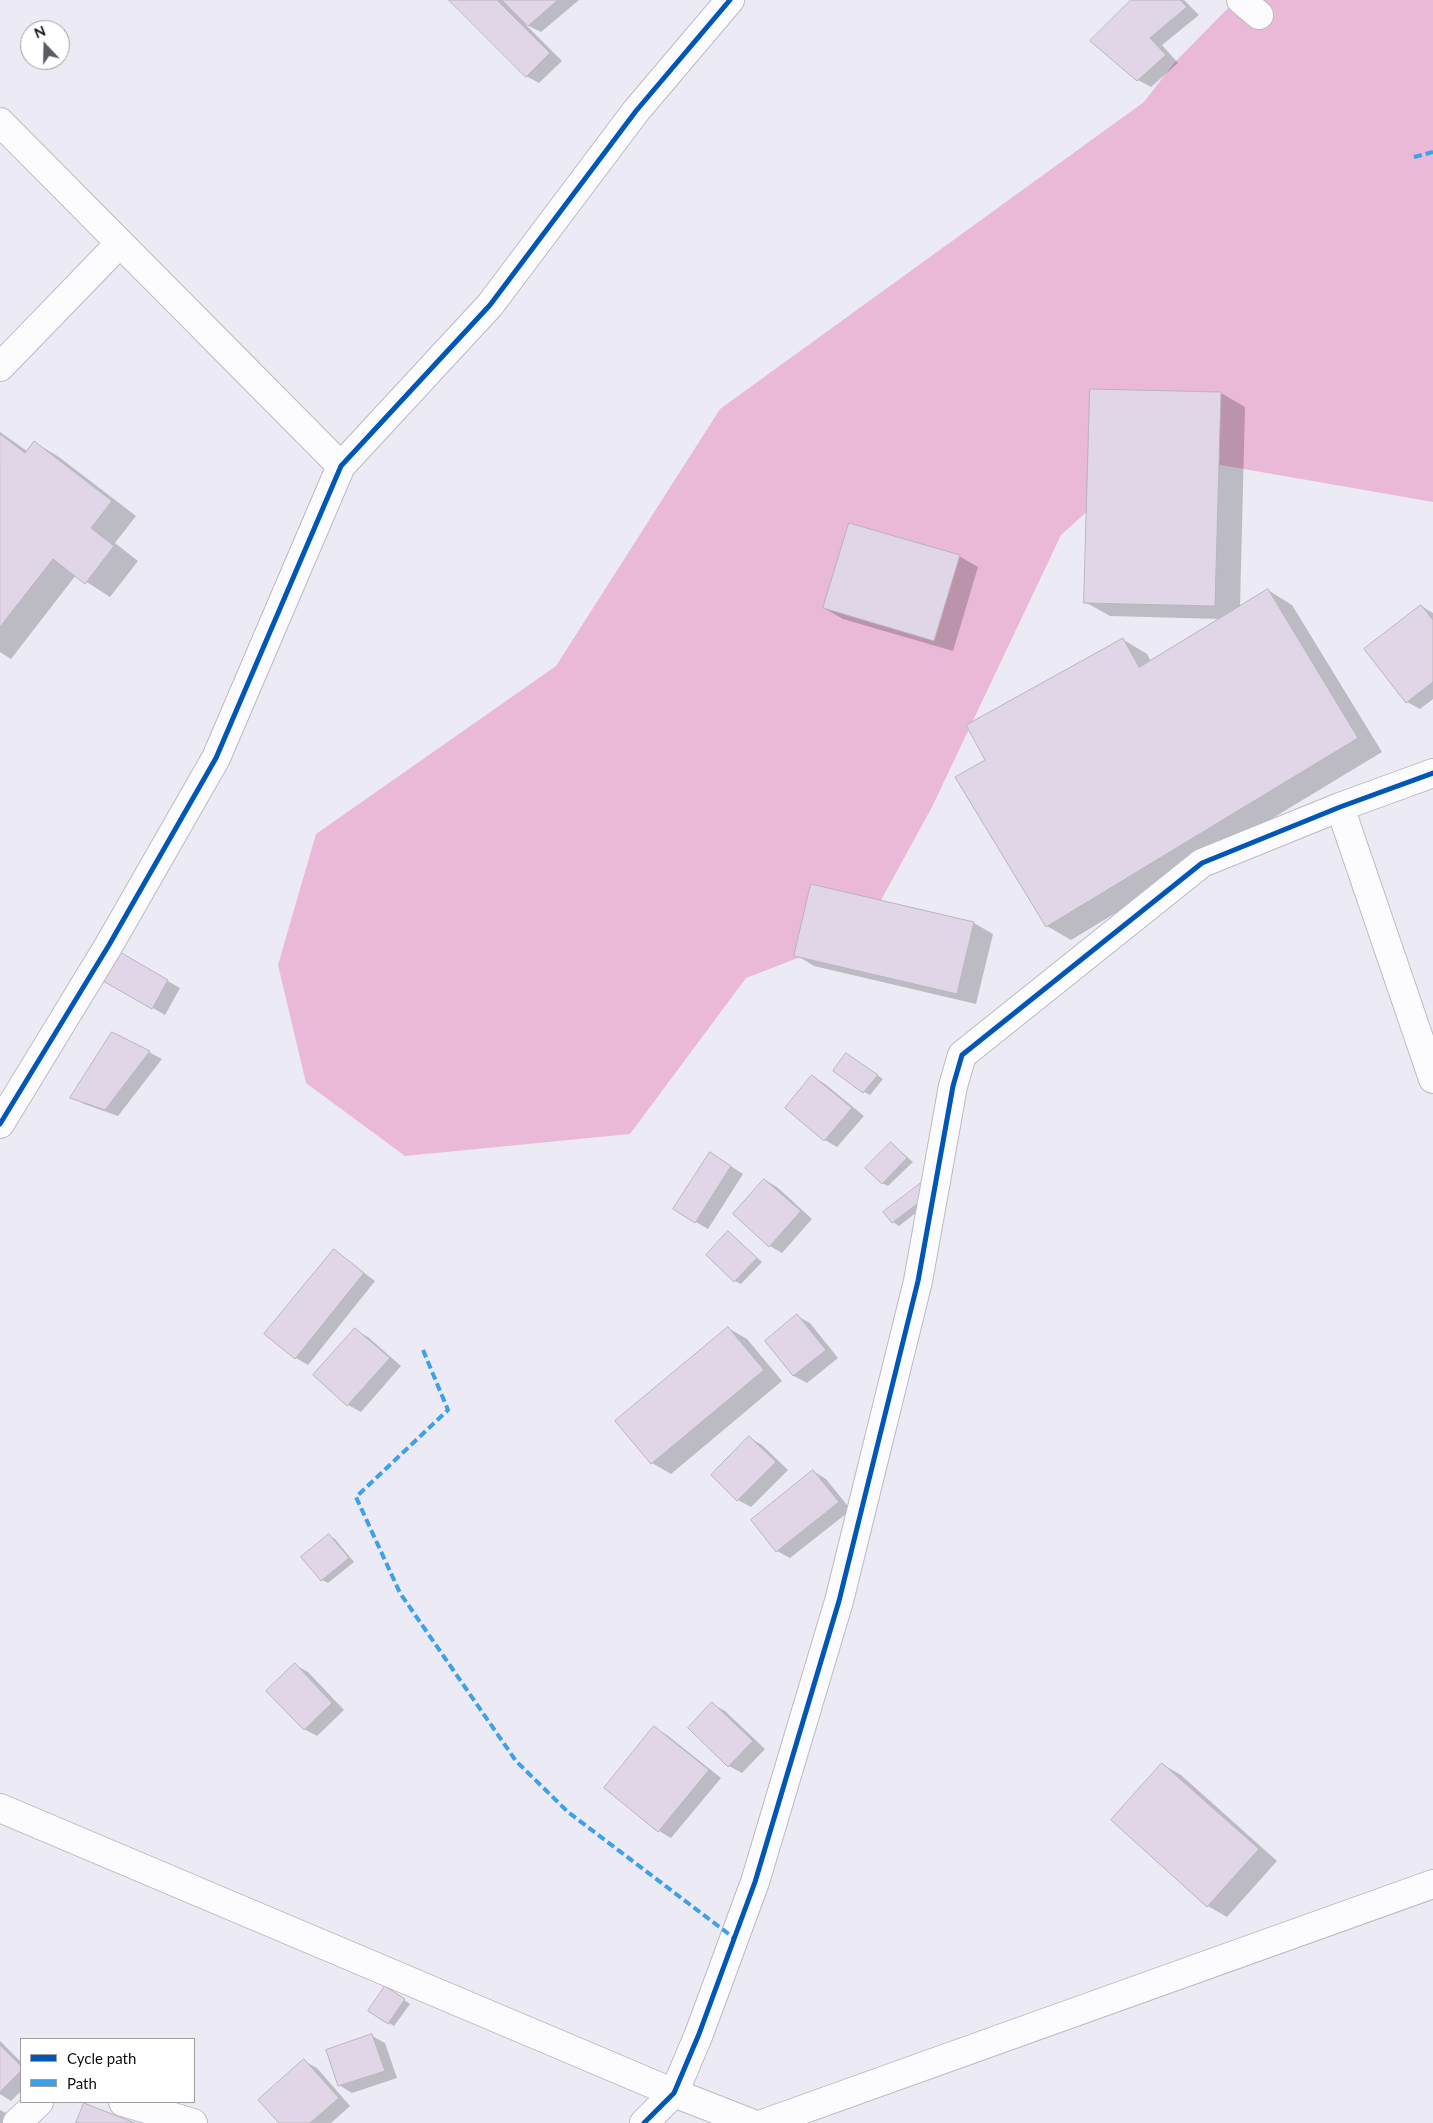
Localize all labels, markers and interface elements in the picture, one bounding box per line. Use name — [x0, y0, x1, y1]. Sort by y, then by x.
north arrow — [20, 20, 70, 70]
text: N — [32, 22, 48, 41]
legend — [20, 2038, 195, 2103]
text: Cycle path — [67, 2049, 136, 2067]
text: Path — [67, 2074, 97, 2092]

